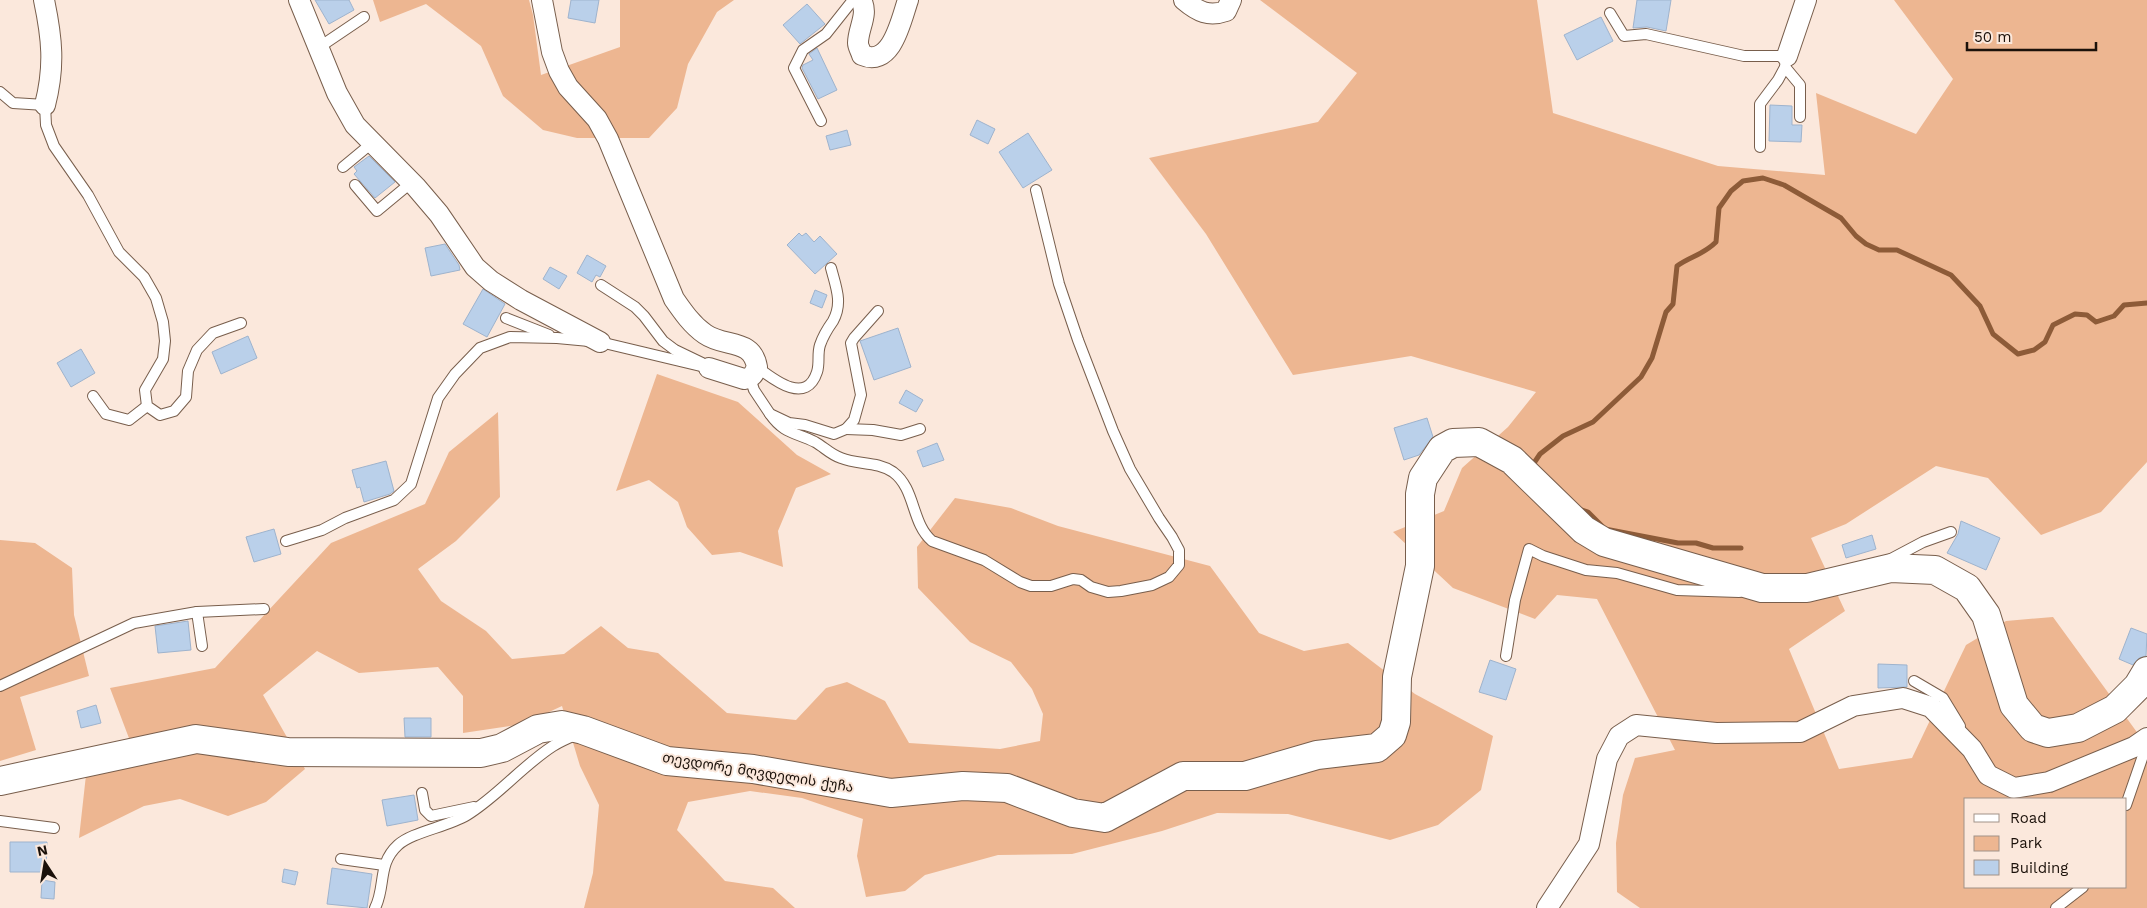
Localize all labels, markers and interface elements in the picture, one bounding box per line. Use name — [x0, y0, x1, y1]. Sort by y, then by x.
scale bar — [1967, 20, 2096, 52]
text: 50 m — [1974, 28, 2011, 46]
street label: თევდორე მღვდელის ქუჩა — [661, 749, 855, 796]
legend — [1964, 798, 2127, 888]
text: Road — [2010, 809, 2047, 827]
text: Park — [2010, 834, 2043, 852]
north arrow — [20, 838, 70, 888]
text: N — [36, 841, 49, 859]
text: Building — [2010, 859, 2068, 877]

